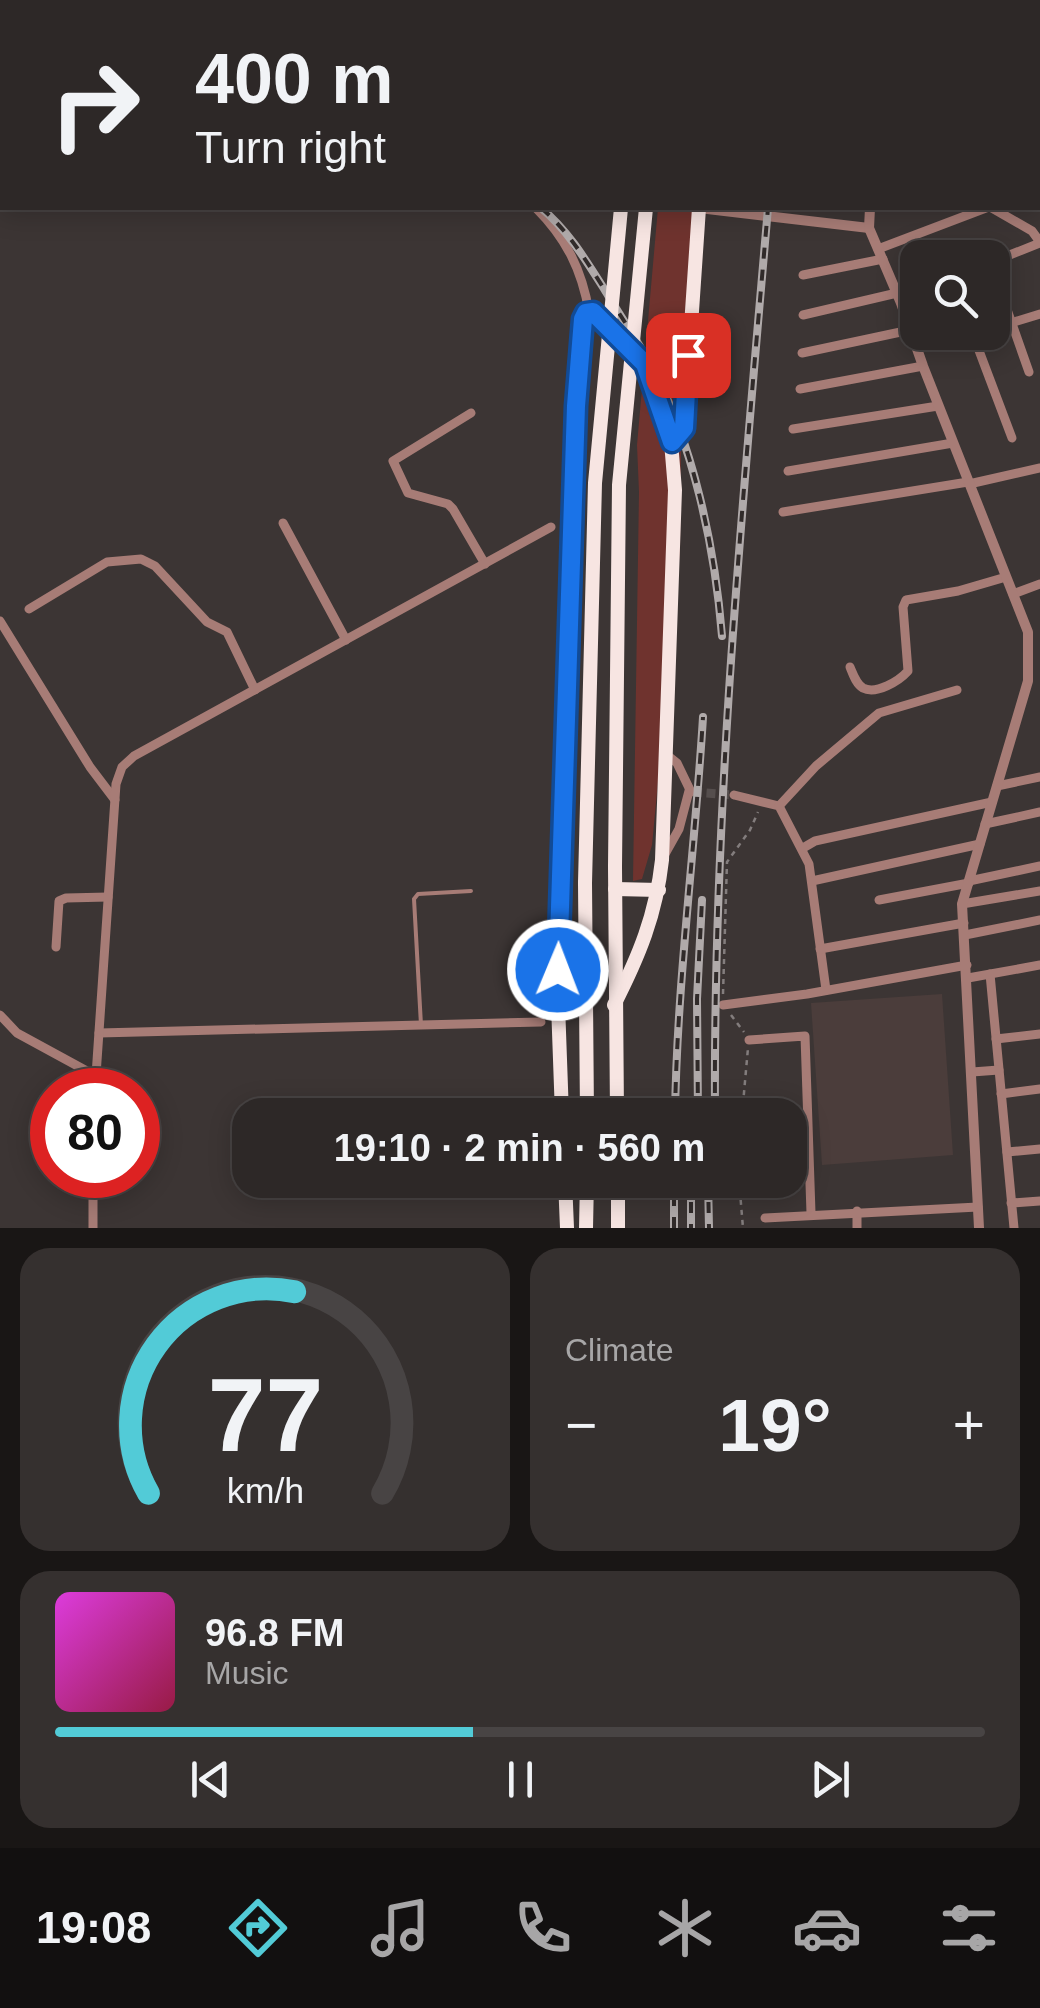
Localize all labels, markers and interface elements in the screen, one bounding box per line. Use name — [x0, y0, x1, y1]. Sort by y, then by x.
icon: right — [30, 40, 160, 170]
text: 400 m — [195, 40, 393, 118]
text: Turn right — [195, 122, 386, 173]
map controls — [900, 240, 1010, 350]
button: search — [900, 240, 1010, 350]
pin — [646, 313, 731, 398]
icon: arrive — [661, 328, 716, 383]
position arrow — [506, 918, 610, 1022]
speed limit sign: 80 — [30, 1068, 160, 1198]
text: 19:10 · 2 min · 560 m — [334, 1127, 705, 1169]
text: Climate — [565, 1332, 673, 1368]
text: 77 — [207, 1357, 323, 1473]
text: 19° — [718, 1383, 832, 1467]
text: − — [565, 1394, 597, 1456]
text: + — [953, 1394, 985, 1456]
text: km/h — [226, 1471, 304, 1511]
text: 96.8 FM — [205, 1612, 344, 1654]
text: Music — [205, 1655, 289, 1691]
icon: previous — [183, 1752, 238, 1807]
icon: pause — [493, 1752, 548, 1807]
icon: next — [803, 1752, 858, 1807]
icon: directions — [223, 1893, 293, 1963]
icon: music — [365, 1893, 435, 1963]
icon: phone — [508, 1893, 578, 1963]
icon: climate — [650, 1893, 720, 1963]
icon: car — [792, 1893, 862, 1963]
icon: filters — [934, 1893, 1004, 1963]
text: 19:08 — [36, 1902, 151, 1953]

